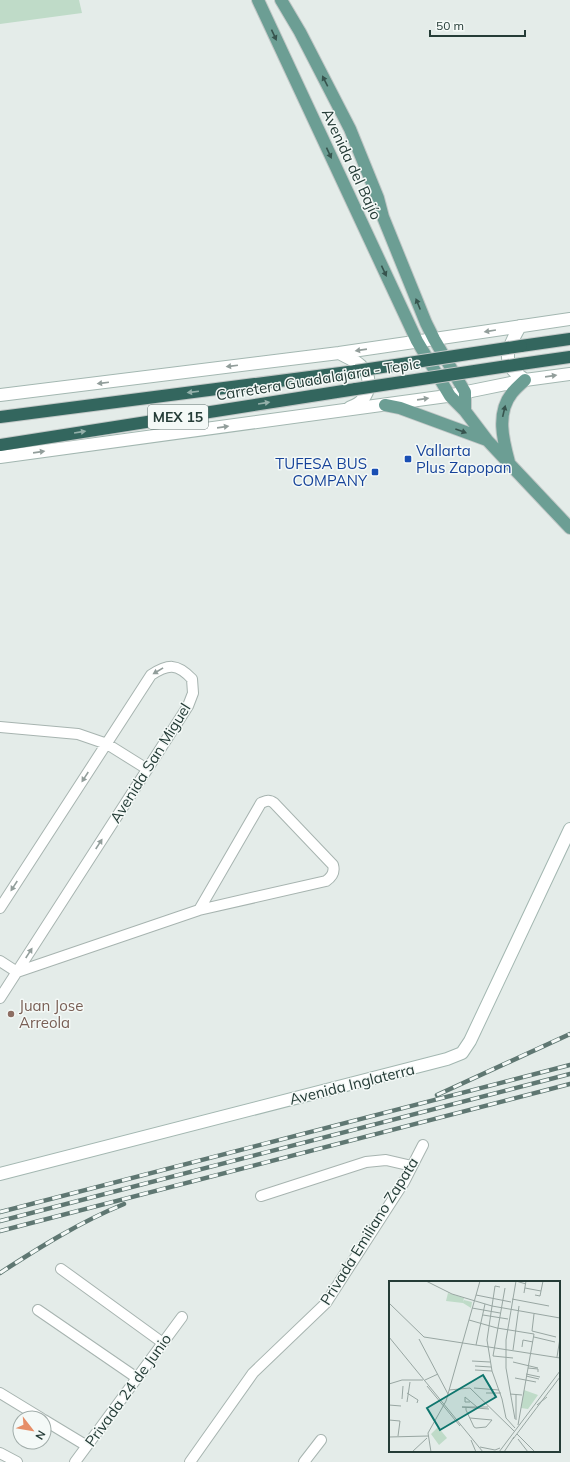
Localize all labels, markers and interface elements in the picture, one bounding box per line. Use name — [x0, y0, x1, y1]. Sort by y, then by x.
scale bar — [430, 12, 525, 38]
text: 50 m — [436, 18, 464, 33]
one-way arrow — [271, 30, 277, 41]
one-way arrow — [322, 75, 328, 87]
street label: Avenida del Bajío — [318, 105, 386, 223]
one-way arrow — [326, 147, 332, 159]
one-way arrow — [381, 265, 387, 277]
one-way arrow — [415, 298, 421, 309]
one-way arrow — [484, 328, 496, 334]
one-way arrow — [355, 347, 367, 353]
street label: Carretera Guadalajara - Tepic — [215, 354, 421, 404]
one-way arrow — [226, 363, 238, 369]
one-way arrow — [545, 373, 557, 379]
one-way arrow — [97, 379, 109, 386]
one-way arrow — [187, 389, 199, 395]
one-way arrow — [417, 396, 429, 402]
one-way arrow — [258, 400, 270, 406]
road number: MEX 15 — [148, 405, 208, 429]
one-way arrow — [502, 405, 508, 418]
one-way arrow — [217, 424, 229, 430]
one-way arrow — [74, 429, 86, 435]
one-way arrow — [455, 429, 467, 435]
place label: Vallarta Plus Zapopan — [416, 441, 512, 477]
one-way arrow — [33, 449, 45, 455]
place label: TUFESA BUS COMPANY — [275, 454, 368, 490]
marker: Vallarta Plus Zapopan — [403, 454, 413, 464]
marker: TUFESA BUS COMPANY — [370, 467, 380, 477]
one-way arrow — [152, 667, 164, 674]
street label: Avenida San Miguel — [105, 700, 195, 826]
one-way arrow — [81, 772, 89, 782]
one-way arrow — [95, 838, 103, 849]
one-way arrow — [10, 881, 18, 891]
one-way arrow — [25, 947, 32, 959]
place label: Juan Jose Arreola — [19, 996, 83, 1032]
marker: Juan Jose Arreola — [6, 1009, 16, 1019]
street label: Avenida Inglaterra — [287, 1059, 417, 1109]
street label: Privada Emiliano Zapata — [316, 1154, 422, 1308]
inset map — [389, 1281, 560, 1452]
street label: Privada 24 de Junio — [81, 1330, 175, 1450]
north arrow — [12, 1410, 52, 1450]
text: N — [32, 1428, 49, 1442]

